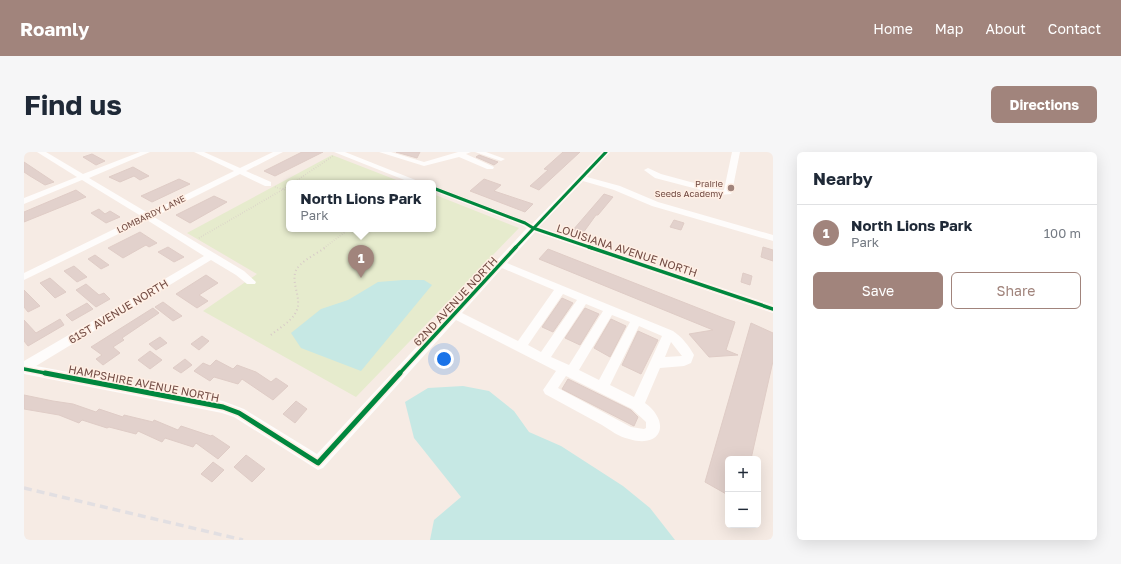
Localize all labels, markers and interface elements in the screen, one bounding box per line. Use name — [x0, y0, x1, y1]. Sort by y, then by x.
text: Roamly — [20, 17, 89, 40]
text: Home — [873, 20, 913, 37]
text: Map — [935, 20, 963, 37]
text: About — [985, 20, 1026, 37]
text: Contact — [1048, 20, 1101, 37]
button: Directions — [991, 86, 1097, 123]
text: Find us — [24, 88, 122, 121]
text: Nearby — [813, 168, 873, 189]
place label: Prairie Seeds Academy — [655, 178, 723, 199]
popup — [286, 180, 436, 232]
marker: Prairie Seeds Academy — [726, 183, 736, 193]
text: North Lions Park — [300, 189, 422, 207]
street label: LOMBARDY LANE — [115, 193, 187, 235]
text: Park — [300, 207, 328, 223]
text: North Lions Park — [851, 216, 972, 234]
street label: LOUISIANA AVENUE NORTH — [555, 221, 699, 279]
text: 1 — [823, 225, 829, 241]
text: 100 m — [1044, 225, 1081, 241]
text: Park — [851, 234, 879, 250]
pin: 1 — [348, 245, 374, 278]
street label: 62ND AVENUE NORTH — [410, 254, 500, 348]
button: Save — [813, 272, 943, 309]
button: Share — [951, 272, 1081, 309]
street label: 61ST AVENUE NORTH — [66, 276, 170, 346]
your location — [434, 349, 454, 369]
street label: HAMPSHIRE AVENUE NORTH — [67, 362, 221, 404]
map controls — [725, 456, 761, 528]
button: + — [725, 456, 761, 492]
button: − — [725, 492, 761, 528]

